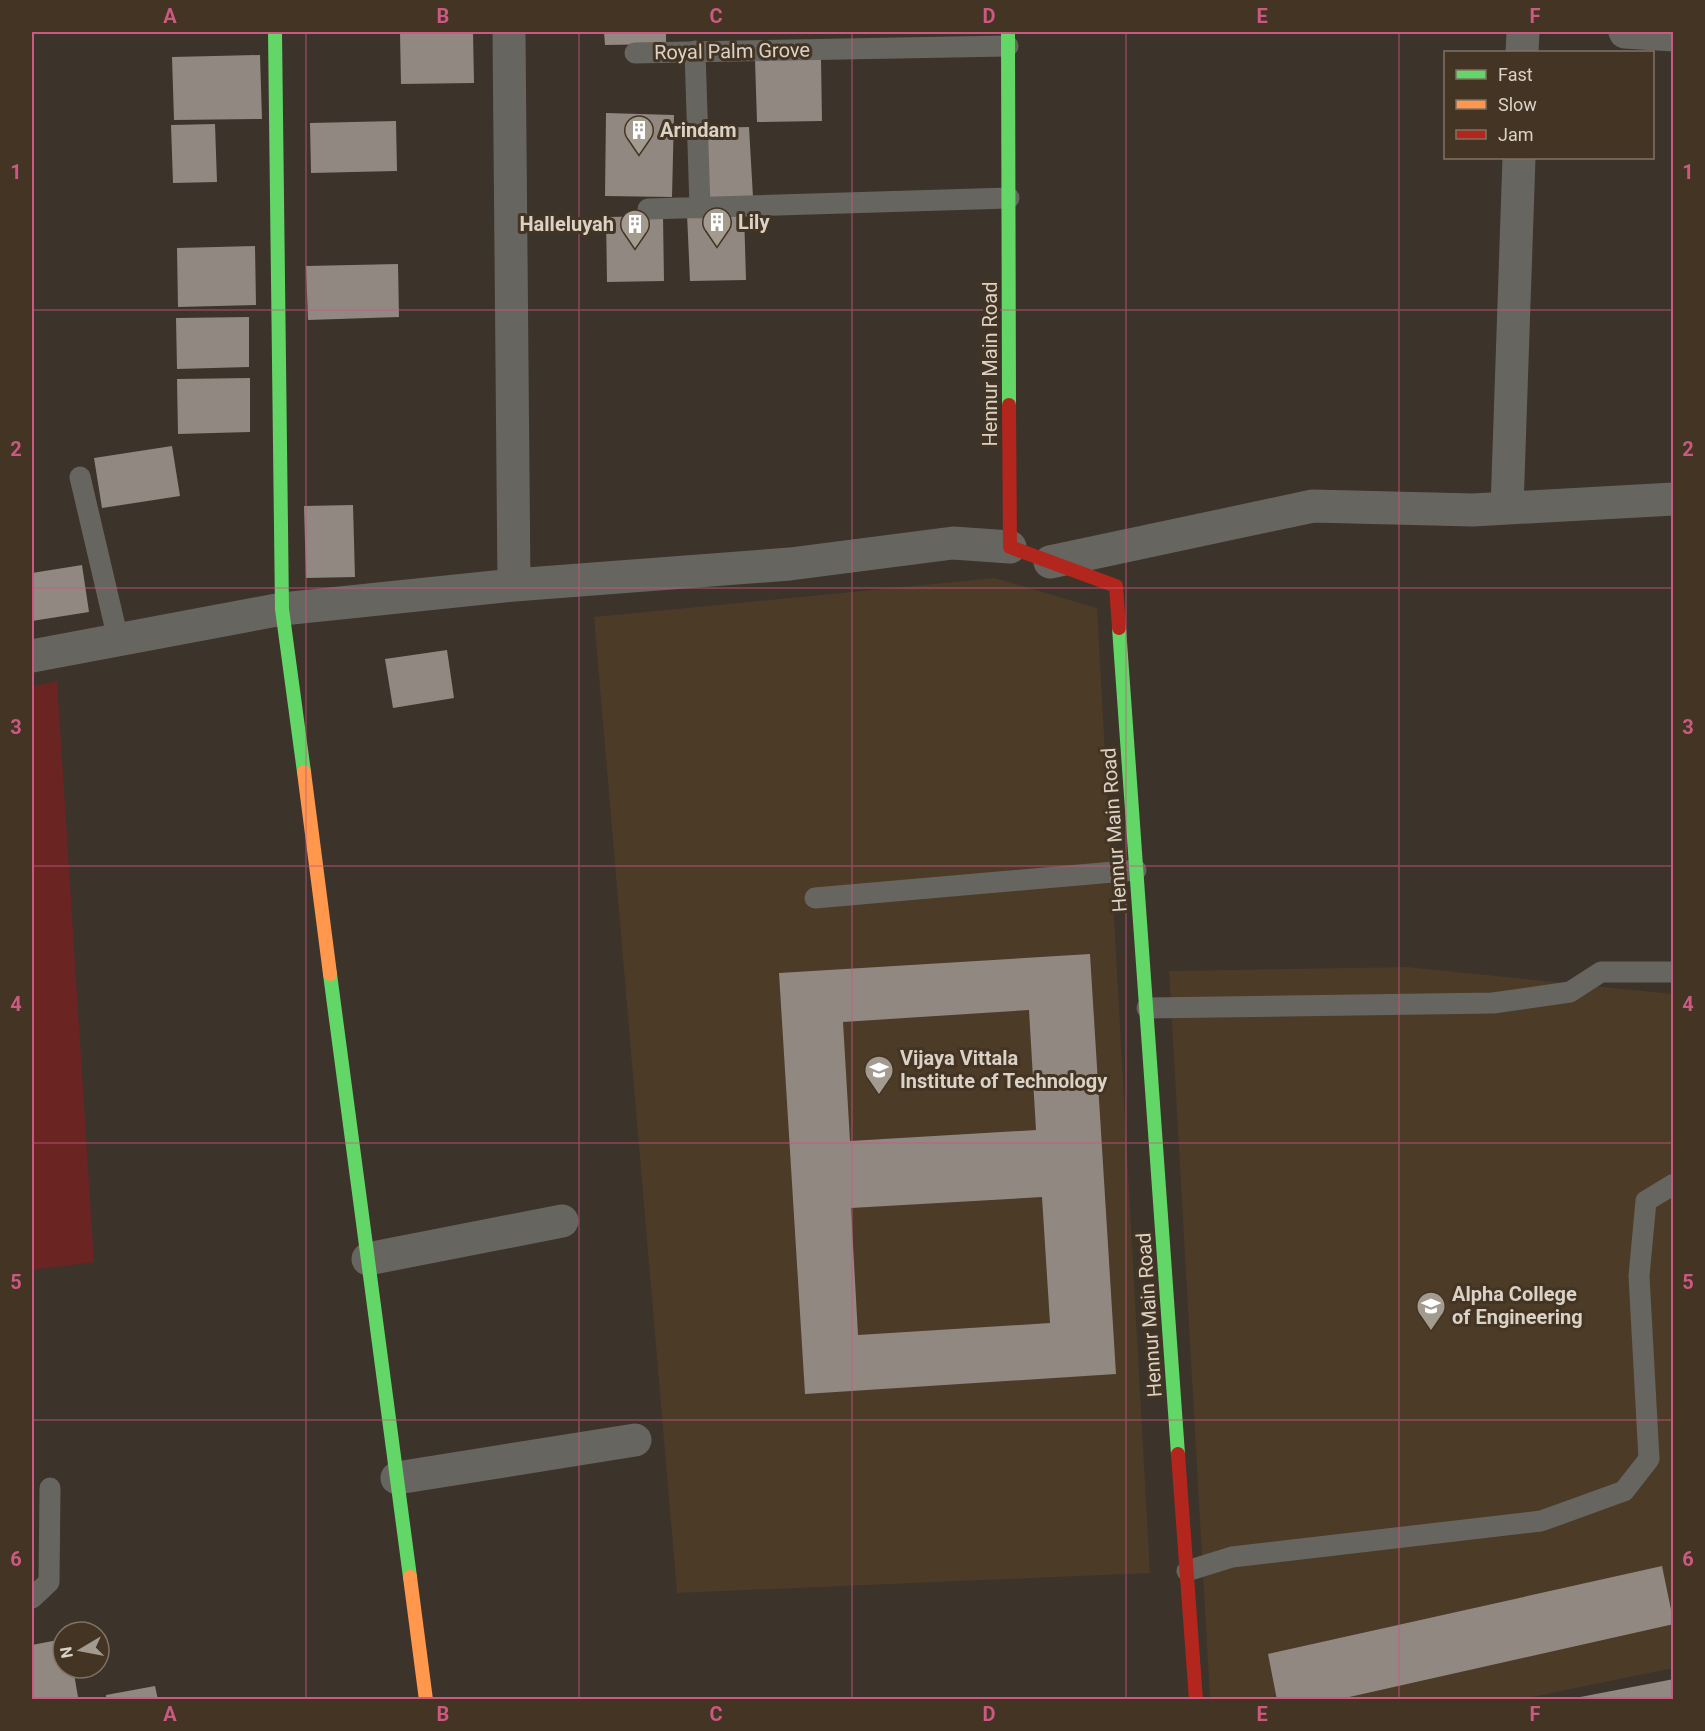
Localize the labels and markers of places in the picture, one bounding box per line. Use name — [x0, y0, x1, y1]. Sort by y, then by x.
building icon: Arindam — [623, 114, 655, 156]
place label: Arindam — [660, 118, 737, 142]
building icon: Lily — [701, 206, 733, 248]
building icon: Halleluyah — [619, 208, 651, 250]
place label: Lily — [738, 210, 770, 234]
place label: Halleluyah — [519, 212, 614, 236]
place label: Vijaya Vittala Institute of Technology — [900, 1046, 1108, 1093]
school or university icon: Vijaya Vittala Institute of Technology — [863, 1054, 895, 1096]
place label: Alpha College of Engineering — [1452, 1282, 1583, 1329]
school or university icon: Alpha College of Engineering — [1415, 1290, 1447, 1332]

